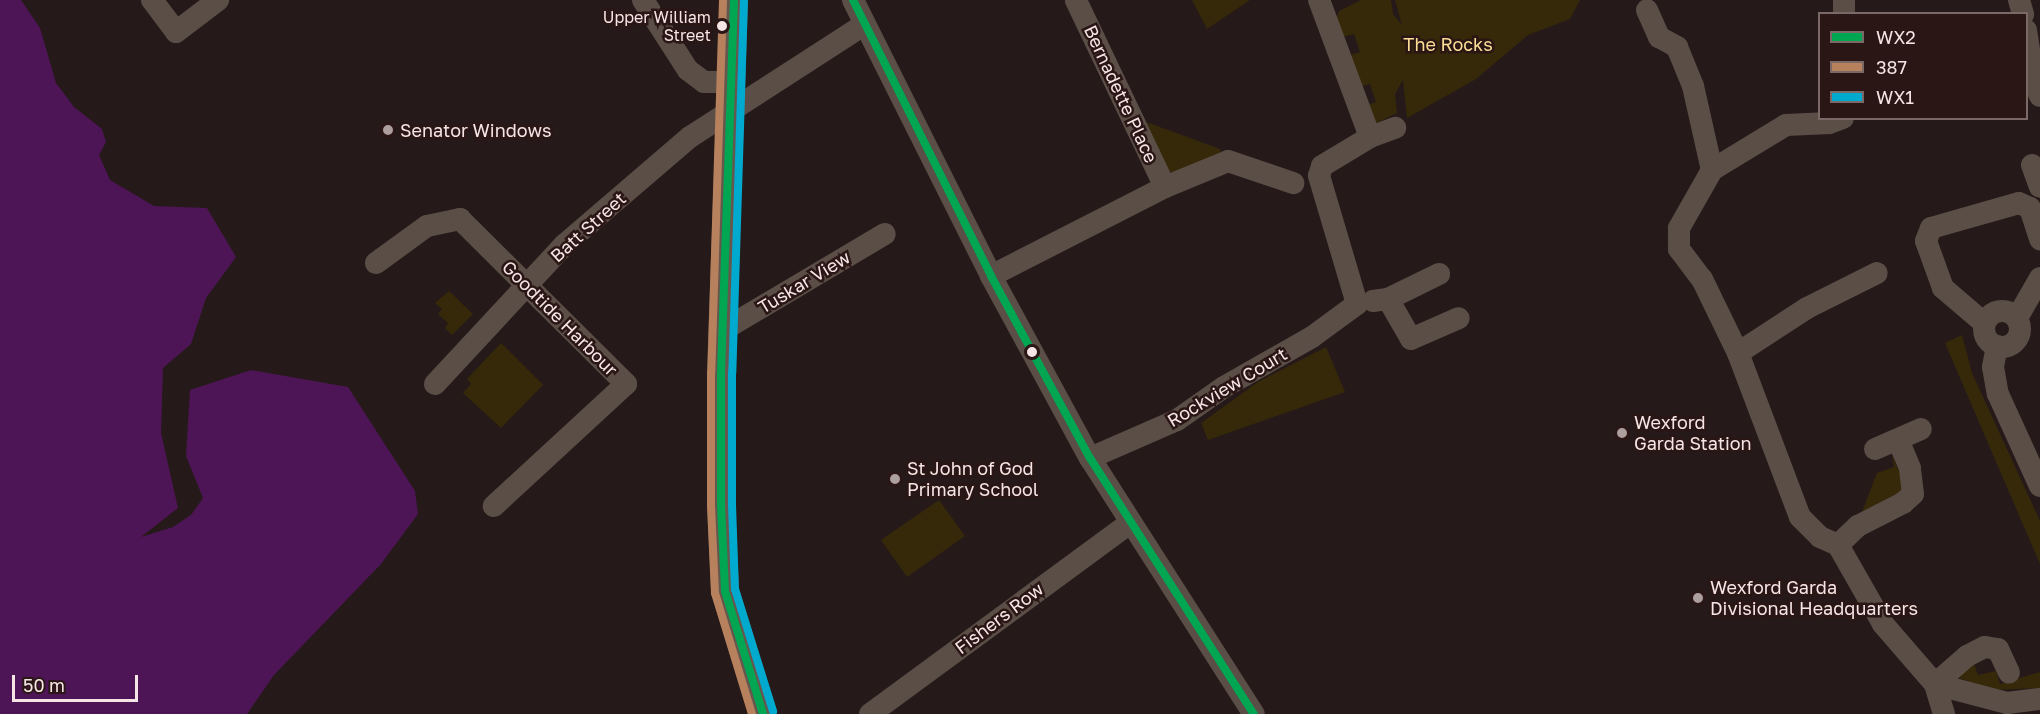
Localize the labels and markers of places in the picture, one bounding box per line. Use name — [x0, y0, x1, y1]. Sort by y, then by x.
place label: Upper William Street — [603, 7, 711, 45]
marker: Upper William Street — [716, 20, 728, 32]
place label: Senator Windows — [400, 119, 552, 141]
marker: Senator Windows — [381, 123, 395, 137]
unlabelled marker — [1026, 346, 1038, 358]
place label: Wexford Garda Station — [1634, 412, 1752, 454]
marker: Wexford Garda Station — [1615, 426, 1629, 440]
place label: St John of God Primary School — [907, 458, 1039, 500]
marker: St John of God Primary School — [888, 472, 902, 486]
place label: Wexford Garda Divisional Headquarters — [1710, 577, 1918, 620]
marker: Wexford Garda Divisional Headquarters — [1691, 591, 1705, 605]

